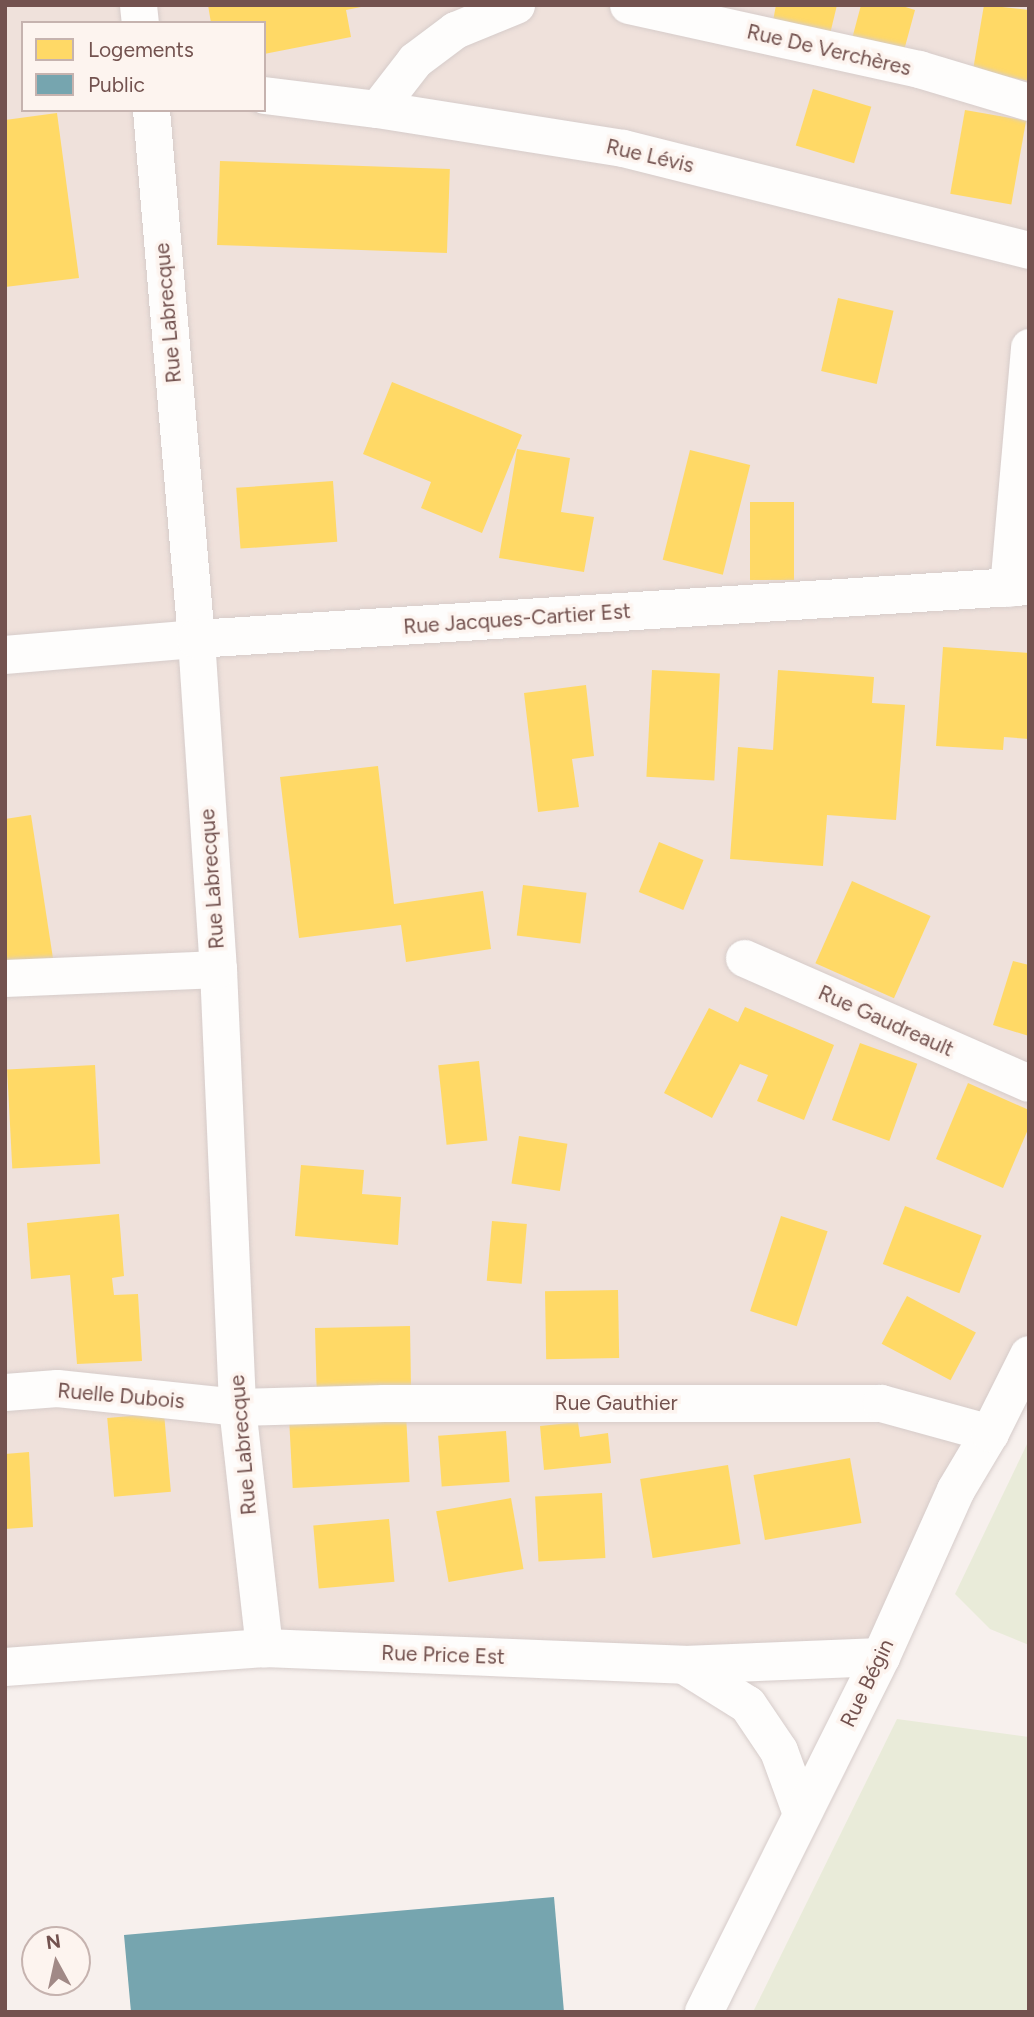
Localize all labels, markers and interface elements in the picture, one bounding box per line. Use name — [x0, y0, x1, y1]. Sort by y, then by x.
street label: Rue De Verchères — [744, 19, 914, 81]
legend — [21, 21, 266, 112]
text: Logements — [88, 37, 194, 62]
text: Public — [88, 72, 145, 97]
street label: Rue Lévis — [604, 134, 696, 178]
street label: Rue Labrecque — [149, 242, 187, 384]
street label: Rue Jacques-Cartier Est — [402, 598, 632, 640]
street label: Rue Labrecque — [195, 808, 229, 950]
street label: Rue Gaudreault — [814, 980, 958, 1062]
street label: Rue Labrecque — [224, 1374, 262, 1516]
street label: Ruelle Dubois — [56, 1378, 186, 1414]
street label: Rue Gauthier — [555, 1390, 677, 1416]
street label: Rue Bégin — [835, 1635, 899, 1731]
street label: Rue Price Est — [381, 1640, 505, 1670]
north arrow — [21, 1926, 91, 1996]
text: N — [44, 1929, 62, 1954]

